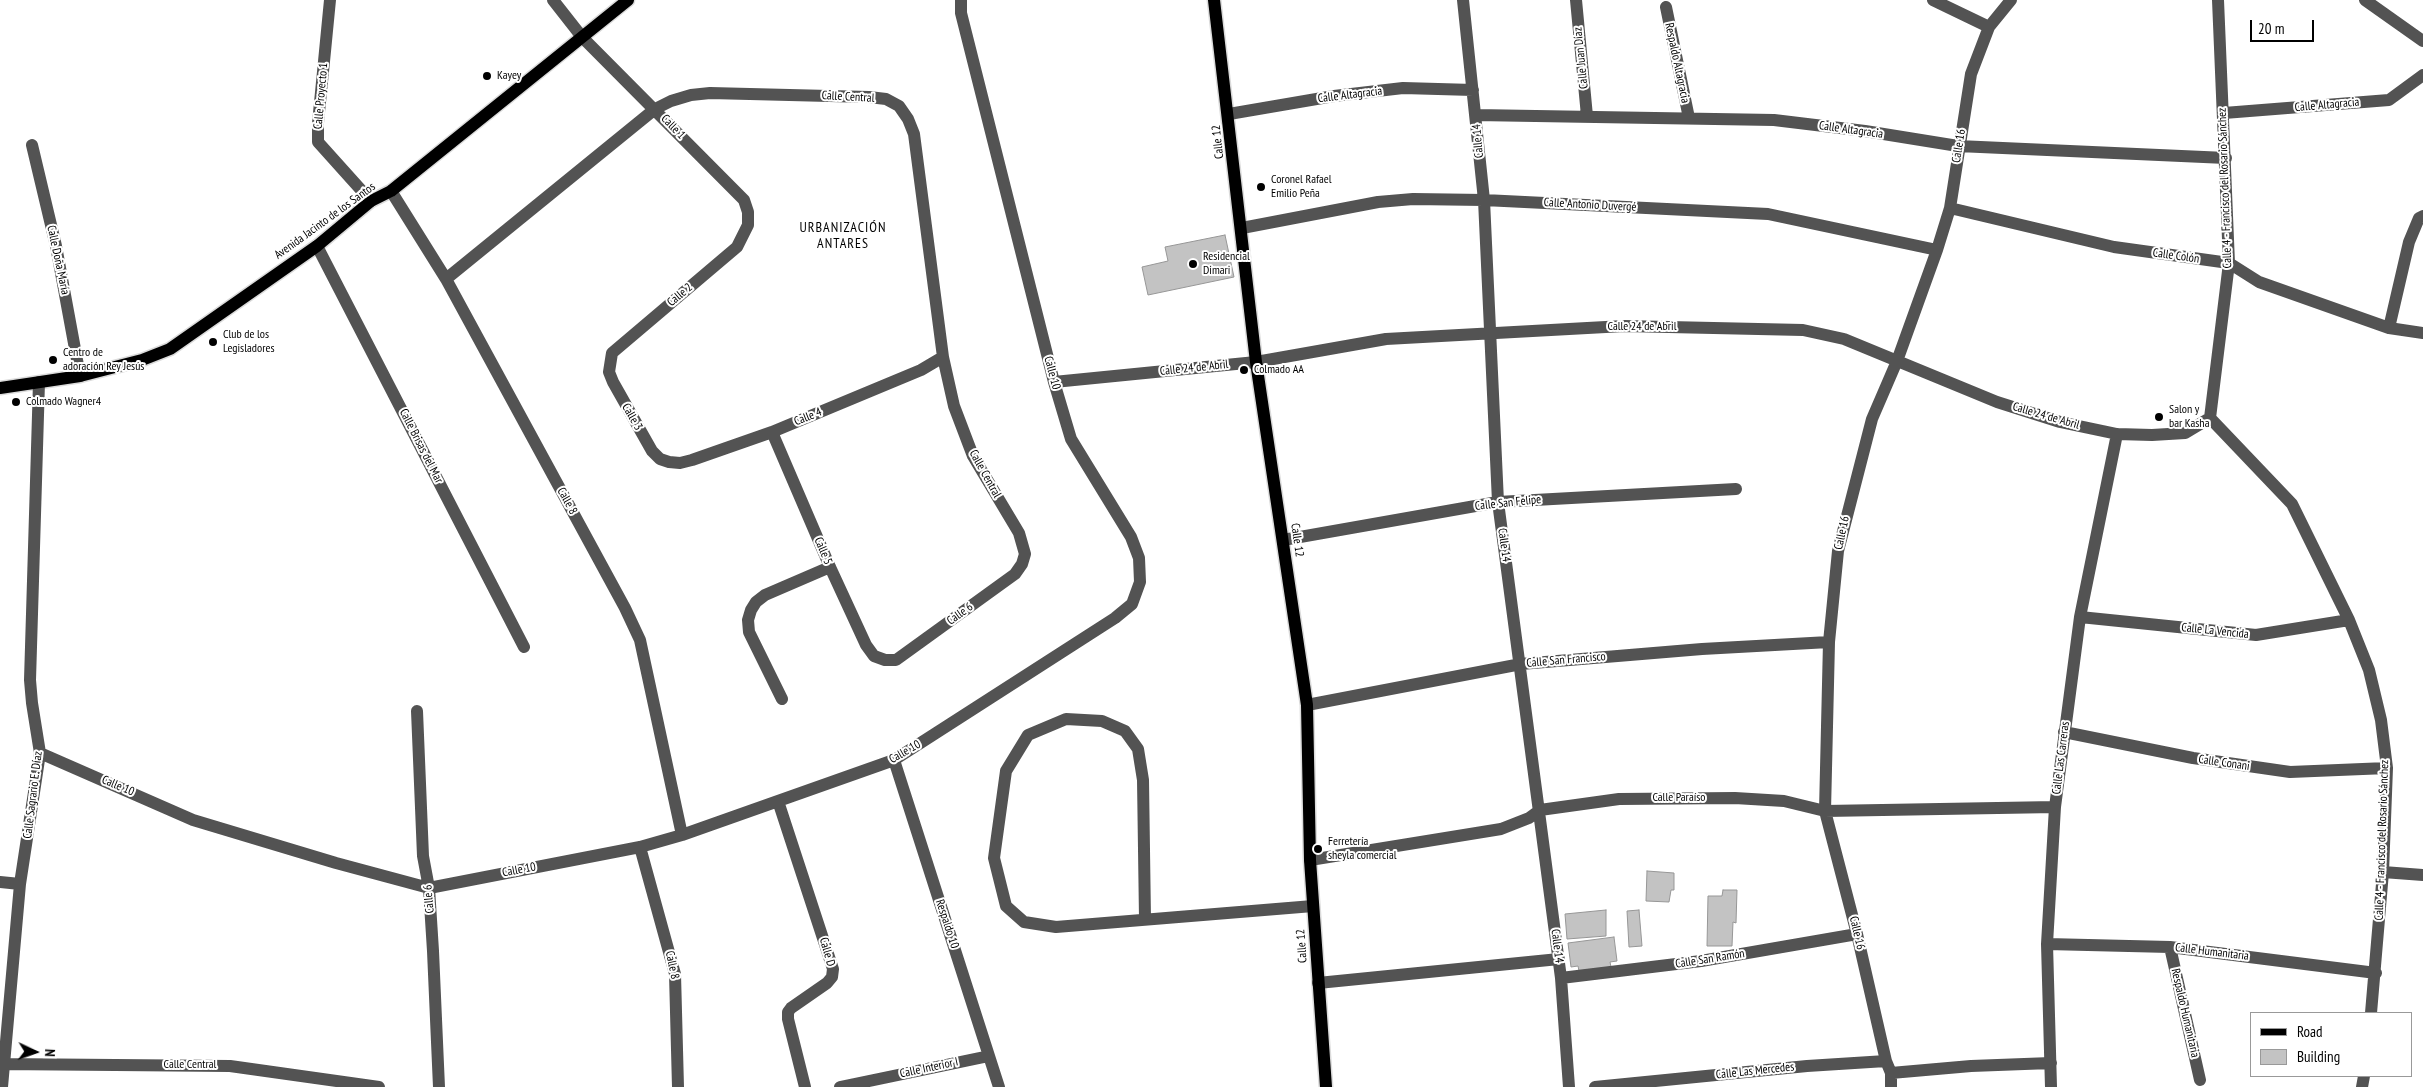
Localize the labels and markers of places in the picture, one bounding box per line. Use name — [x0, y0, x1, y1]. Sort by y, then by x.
place label: Kayey — [497, 69, 521, 83]
marker: Kayey — [481, 70, 493, 82]
place label: Coronel Rafael Emilio Peña — [1271, 173, 1332, 201]
marker: Coronel Rafael Emilio Peña — [1255, 181, 1267, 193]
place label: Residencial Dimari — [1203, 250, 1250, 278]
marker: Residencial Dimari — [1187, 258, 1199, 270]
place label: Club de los Legisladores — [223, 328, 274, 356]
marker: Club de los Legisladores — [207, 336, 219, 348]
place label: Centro de adoración Rey Jesús — [63, 346, 144, 374]
marker: Centro de adoración Rey Jesús — [47, 354, 59, 366]
place label: Colmado AA — [1254, 363, 1304, 377]
marker: Colmado AA — [1238, 364, 1250, 376]
place label: Colmado Wagner4 — [26, 395, 101, 409]
marker: Colmado Wagner4 — [10, 396, 22, 408]
place label: Salon y bar Kasha — [2169, 403, 2209, 431]
marker: Salon y bar Kasha — [2153, 411, 2165, 423]
place label: Ferretería sheyla comercial — [1328, 835, 1397, 863]
marker: Ferretería sheyla comercial — [1312, 843, 1324, 855]

